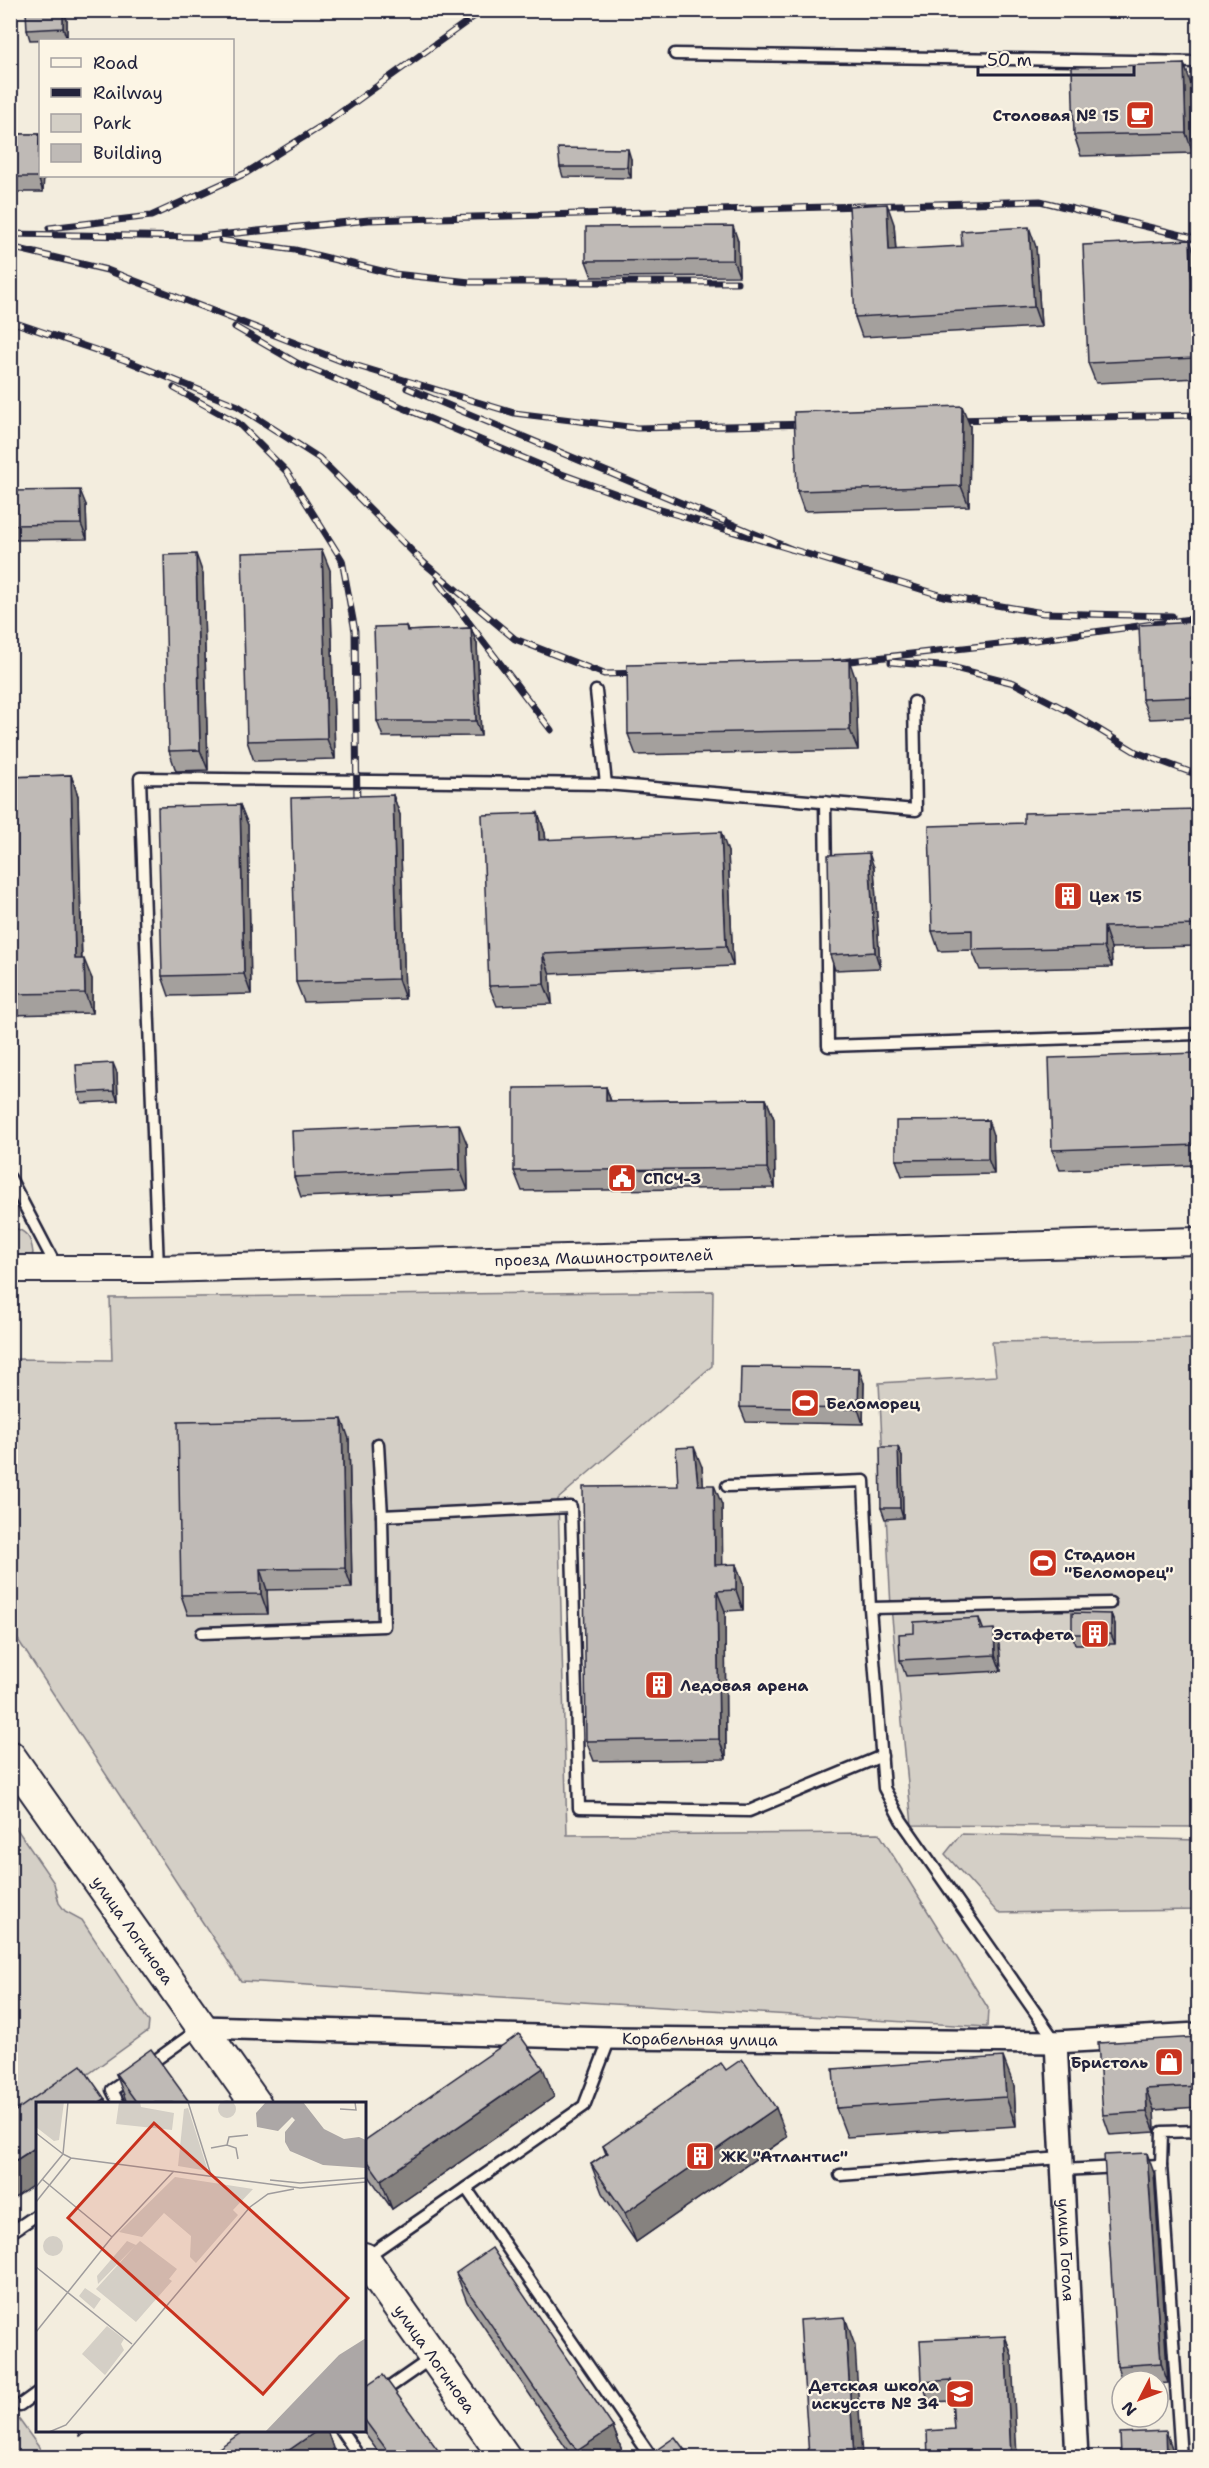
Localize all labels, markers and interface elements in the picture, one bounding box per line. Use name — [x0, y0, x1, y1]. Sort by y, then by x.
legend — [39, 39, 234, 177]
scale bar — [978, 39, 1134, 77]
text: 50 m — [987, 48, 1032, 72]
text: Road — [93, 51, 138, 75]
text: Railway — [93, 81, 163, 105]
cafe icon: Столовая № 15 — [1124, 99, 1156, 131]
place label: Столовая № 15 — [993, 105, 1119, 126]
text: Park — [93, 111, 132, 135]
text: Building — [93, 141, 162, 165]
building icon: Цех 15 — [1052, 880, 1084, 912]
place label: Цех 15 — [1089, 886, 1142, 907]
public building icon: СПСЧ-3 — [606, 1162, 638, 1194]
place label: СПСЧ-3 — [643, 1168, 701, 1189]
street label: проезд Машиностроителей — [494, 1244, 713, 1270]
sports icon: Беломорец — [789, 1387, 821, 1419]
place label: Беломорец — [826, 1393, 920, 1414]
place label: Стадион "Беломорец" — [1064, 1544, 1174, 1583]
sports icon: Стадион "Беломорец" — [1027, 1547, 1059, 1579]
building icon: Эстафета — [1079, 1618, 1111, 1650]
place label: Эстафета — [993, 1624, 1074, 1645]
building icon: Ледовая арена — [643, 1669, 675, 1701]
place label: Ледовая арена — [680, 1675, 808, 1696]
street label: улица Логинова — [87, 1871, 179, 1988]
street label: Корабельная улица — [622, 2028, 778, 2050]
shop icon: Бристоль — [1153, 2046, 1185, 2078]
place label: Бристоль — [1071, 2052, 1148, 2073]
inset map — [36, 2102, 366, 2432]
building icon: ЖК "Атлантис" — [684, 2140, 716, 2172]
place label: ЖК "Атлантис" — [721, 2146, 848, 2167]
street label: улица Гоголя — [1053, 2198, 1080, 2302]
street label: улица Логинова — [389, 2300, 480, 2417]
north arrow — [1110, 2369, 1170, 2429]
place label: Детская школа искусств № 34 — [809, 2375, 939, 2414]
school or university icon: Детская школа искусств № 34 — [944, 2378, 976, 2410]
text: N — [1117, 2397, 1141, 2420]

